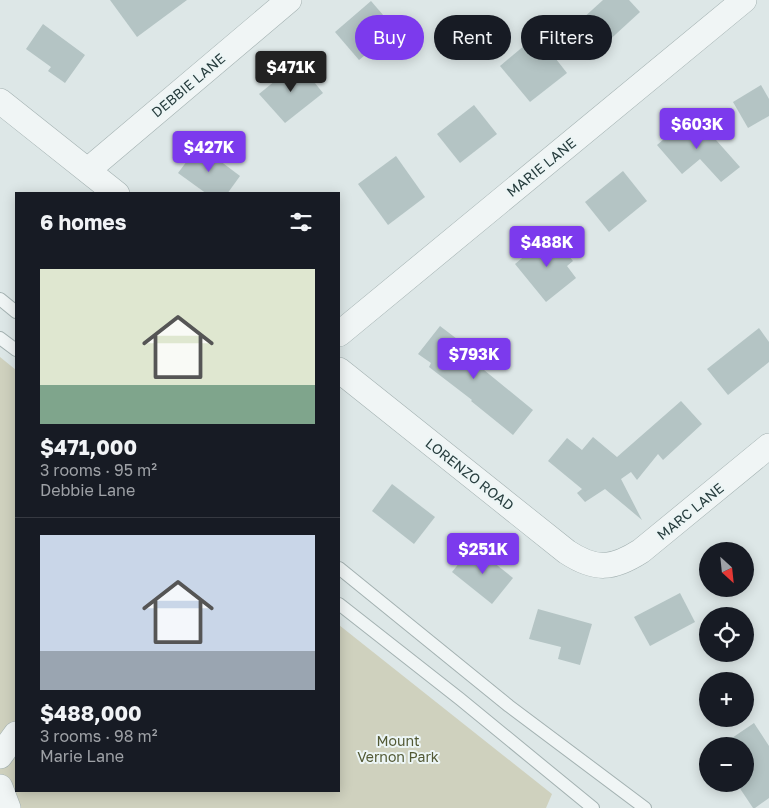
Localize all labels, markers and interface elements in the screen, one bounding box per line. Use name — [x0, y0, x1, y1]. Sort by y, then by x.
chip: Buy — [355, 15, 424, 60]
chip: Rent — [434, 15, 511, 60]
chip: Filters — [521, 15, 612, 60]
street label: DEBBIE LANE — [148, 49, 228, 121]
pin: $471K — [256, 51, 326, 93]
text: $471K — [266, 57, 316, 77]
pin: $603K — [662, 108, 732, 150]
text: $603K — [671, 114, 723, 134]
pin: $427K — [174, 130, 244, 173]
street label: MARIE LANE — [503, 134, 579, 200]
text: $427K — [184, 137, 234, 157]
icon: filters — [287, 208, 315, 236]
text: 6 homes — [40, 209, 126, 235]
pin: $488K — [512, 226, 582, 268]
text: $488K — [521, 232, 573, 252]
icon: home — [133, 302, 223, 392]
pin: $793K — [439, 338, 509, 380]
text: $793K — [449, 344, 499, 364]
text: $471,000 — [40, 434, 137, 460]
street label: LORENZO ROAD — [422, 434, 518, 514]
text: 3 rooms · 95 m² — [40, 460, 157, 480]
street label: MARC LANE — [653, 479, 727, 543]
text: Debbie Lane — [40, 480, 135, 500]
pin: $251K — [448, 532, 518, 575]
text: $251K — [458, 539, 508, 559]
north arrow — [699, 542, 754, 598]
map controls — [699, 542, 754, 792]
icon: home — [133, 567, 223, 657]
button: locate — [699, 607, 754, 662]
button: + — [699, 672, 754, 727]
text: $488,000 — [40, 700, 142, 726]
text: 3 rooms · 98 m² — [40, 726, 157, 746]
park label: Mount Vernon Park — [357, 732, 439, 765]
button: − — [699, 737, 754, 792]
text: Marie Lane — [40, 746, 124, 766]

